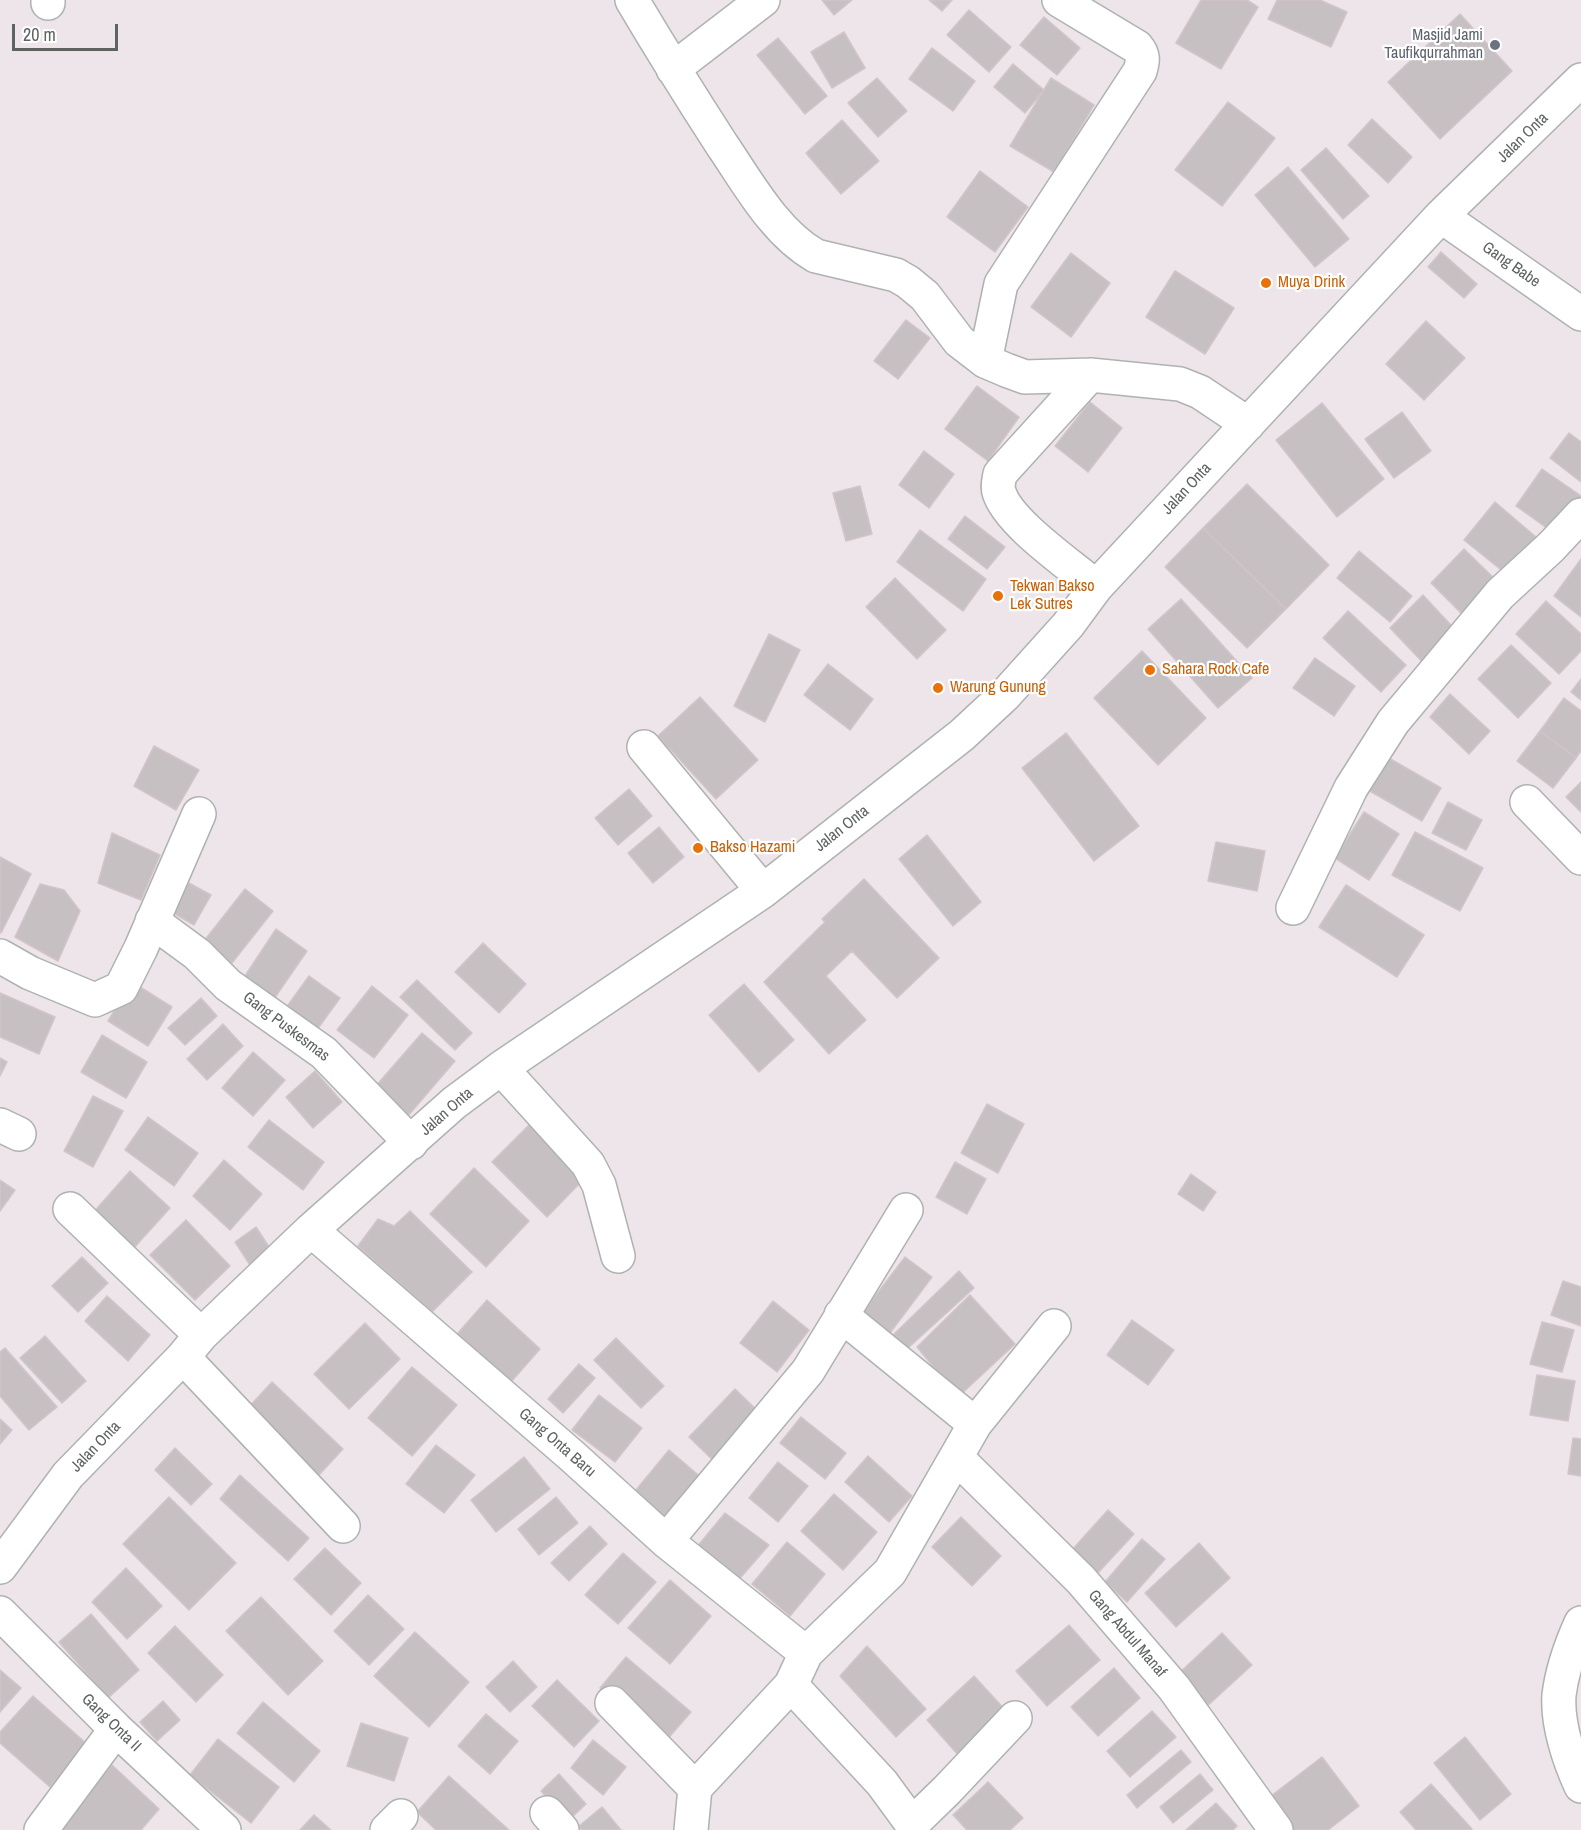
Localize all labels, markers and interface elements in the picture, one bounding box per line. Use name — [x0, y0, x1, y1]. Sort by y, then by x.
scale bar — [15, 12, 122, 50]
text: 20 m — [23, 22, 56, 47]
place label: Masjid Jami Taufikqurrahman — [1384, 26, 1483, 64]
marker: Masjid Jami Taufikqurrahman — [1488, 38, 1502, 52]
street label: Jalan Onta — [1494, 109, 1552, 167]
street label: Gang Babe — [1478, 238, 1544, 292]
place label: Muya Drink — [1278, 273, 1345, 293]
marker: Muya Drink — [1259, 276, 1273, 290]
street label: Jalan Onta — [1158, 459, 1216, 519]
place label: Tekwan Bakso Lek Sutres — [1010, 577, 1095, 615]
marker: Tekwan Bakso Lek Sutres — [991, 589, 1005, 603]
place label: Sahara Rock Cafe — [1162, 660, 1269, 680]
marker: Sahara Rock Cafe — [1143, 663, 1157, 677]
place label: Warung Gunung — [950, 678, 1046, 698]
marker: Warung Gunung — [931, 681, 945, 695]
street label: Jalan Onta — [811, 802, 873, 856]
place label: Bakso Hazami — [710, 838, 795, 858]
marker: Bakso Hazami — [691, 841, 705, 855]
street label: Gang Puskesmas — [239, 988, 333, 1066]
street label: Jalan Onta — [417, 1084, 477, 1140]
street label: Gang Onta Baru — [515, 1404, 599, 1482]
street label: Jalan Onta — [67, 1418, 125, 1476]
street label: Gang Abdul Manaf — [1084, 1586, 1170, 1682]
street label: Gang Onta II — [77, 1690, 145, 1756]

